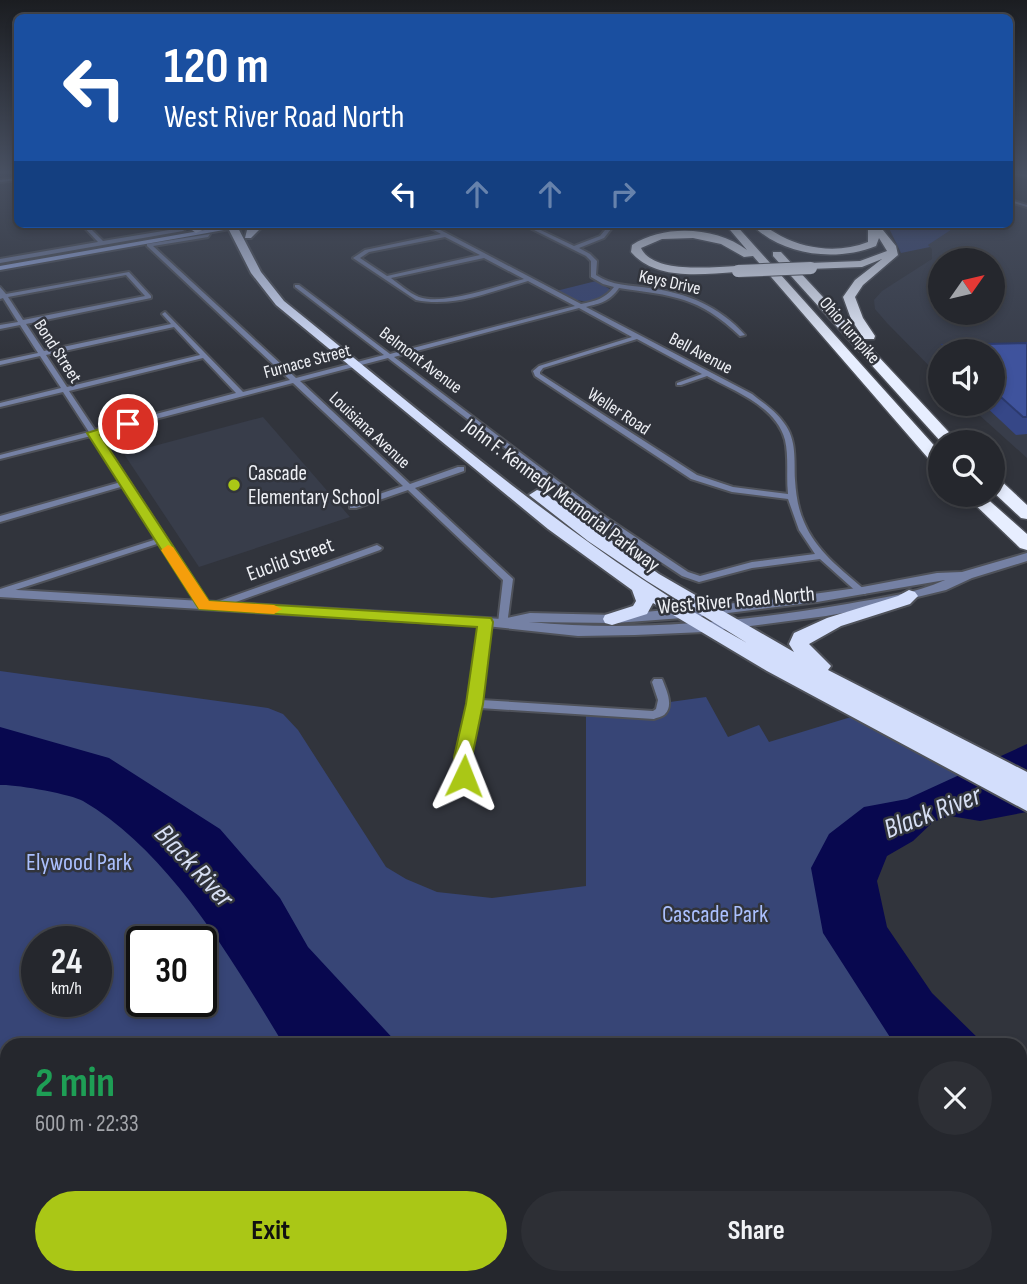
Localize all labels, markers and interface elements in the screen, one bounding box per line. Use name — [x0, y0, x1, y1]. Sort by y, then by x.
text: 120 m — [164, 38, 269, 97]
icon: left — [49, 42, 140, 133]
text: West River Road North — [164, 98, 405, 137]
icon: left — [385, 175, 423, 213]
icon: ahead — [458, 175, 496, 213]
icon: ahead — [531, 175, 569, 213]
icon: right — [604, 175, 642, 213]
north arrow — [928, 248, 1004, 326]
map controls — [928, 248, 1005, 507]
street label: Keys Drive — [637, 266, 703, 299]
street label: Ohio Turnpike — [815, 293, 884, 368]
street label: Bond Street — [29, 316, 86, 387]
street label: Belmont Avenue — [375, 323, 466, 398]
street label: Bell Avenue — [665, 328, 736, 379]
button: sound — [928, 339, 1005, 416]
street label: Furnace Street — [261, 340, 353, 383]
street label: Weller Road — [583, 383, 654, 439]
street label: Louisiana Avenue — [325, 388, 415, 473]
pin — [98, 394, 158, 454]
icon: arrive — [109, 405, 147, 443]
street label: John F. Kennedy Memorial Parkway — [458, 413, 665, 577]
button: search — [928, 430, 1005, 507]
place label: Cascade Elementary School — [248, 461, 380, 510]
marker: Cascade Elementary School — [226, 477, 242, 493]
street label: Euclid Street — [243, 532, 337, 587]
street label: West River Road North — [656, 581, 816, 620]
position arrow — [427, 739, 501, 813]
water label: Black River — [879, 778, 987, 846]
water label: Black River — [147, 818, 241, 915]
park label: Elywood Park — [26, 848, 132, 877]
park label: Cascade Park — [662, 900, 768, 929]
speed limit sign: 30 — [126, 926, 217, 1017]
text: 24 — [51, 941, 82, 984]
text: km/h — [51, 978, 82, 999]
text: 2 min — [35, 1058, 115, 1109]
button: close — [918, 1061, 992, 1135]
text: 600 m · 22:33 — [35, 1110, 139, 1138]
button: Exit — [35, 1191, 507, 1271]
button: Share — [521, 1191, 992, 1271]

